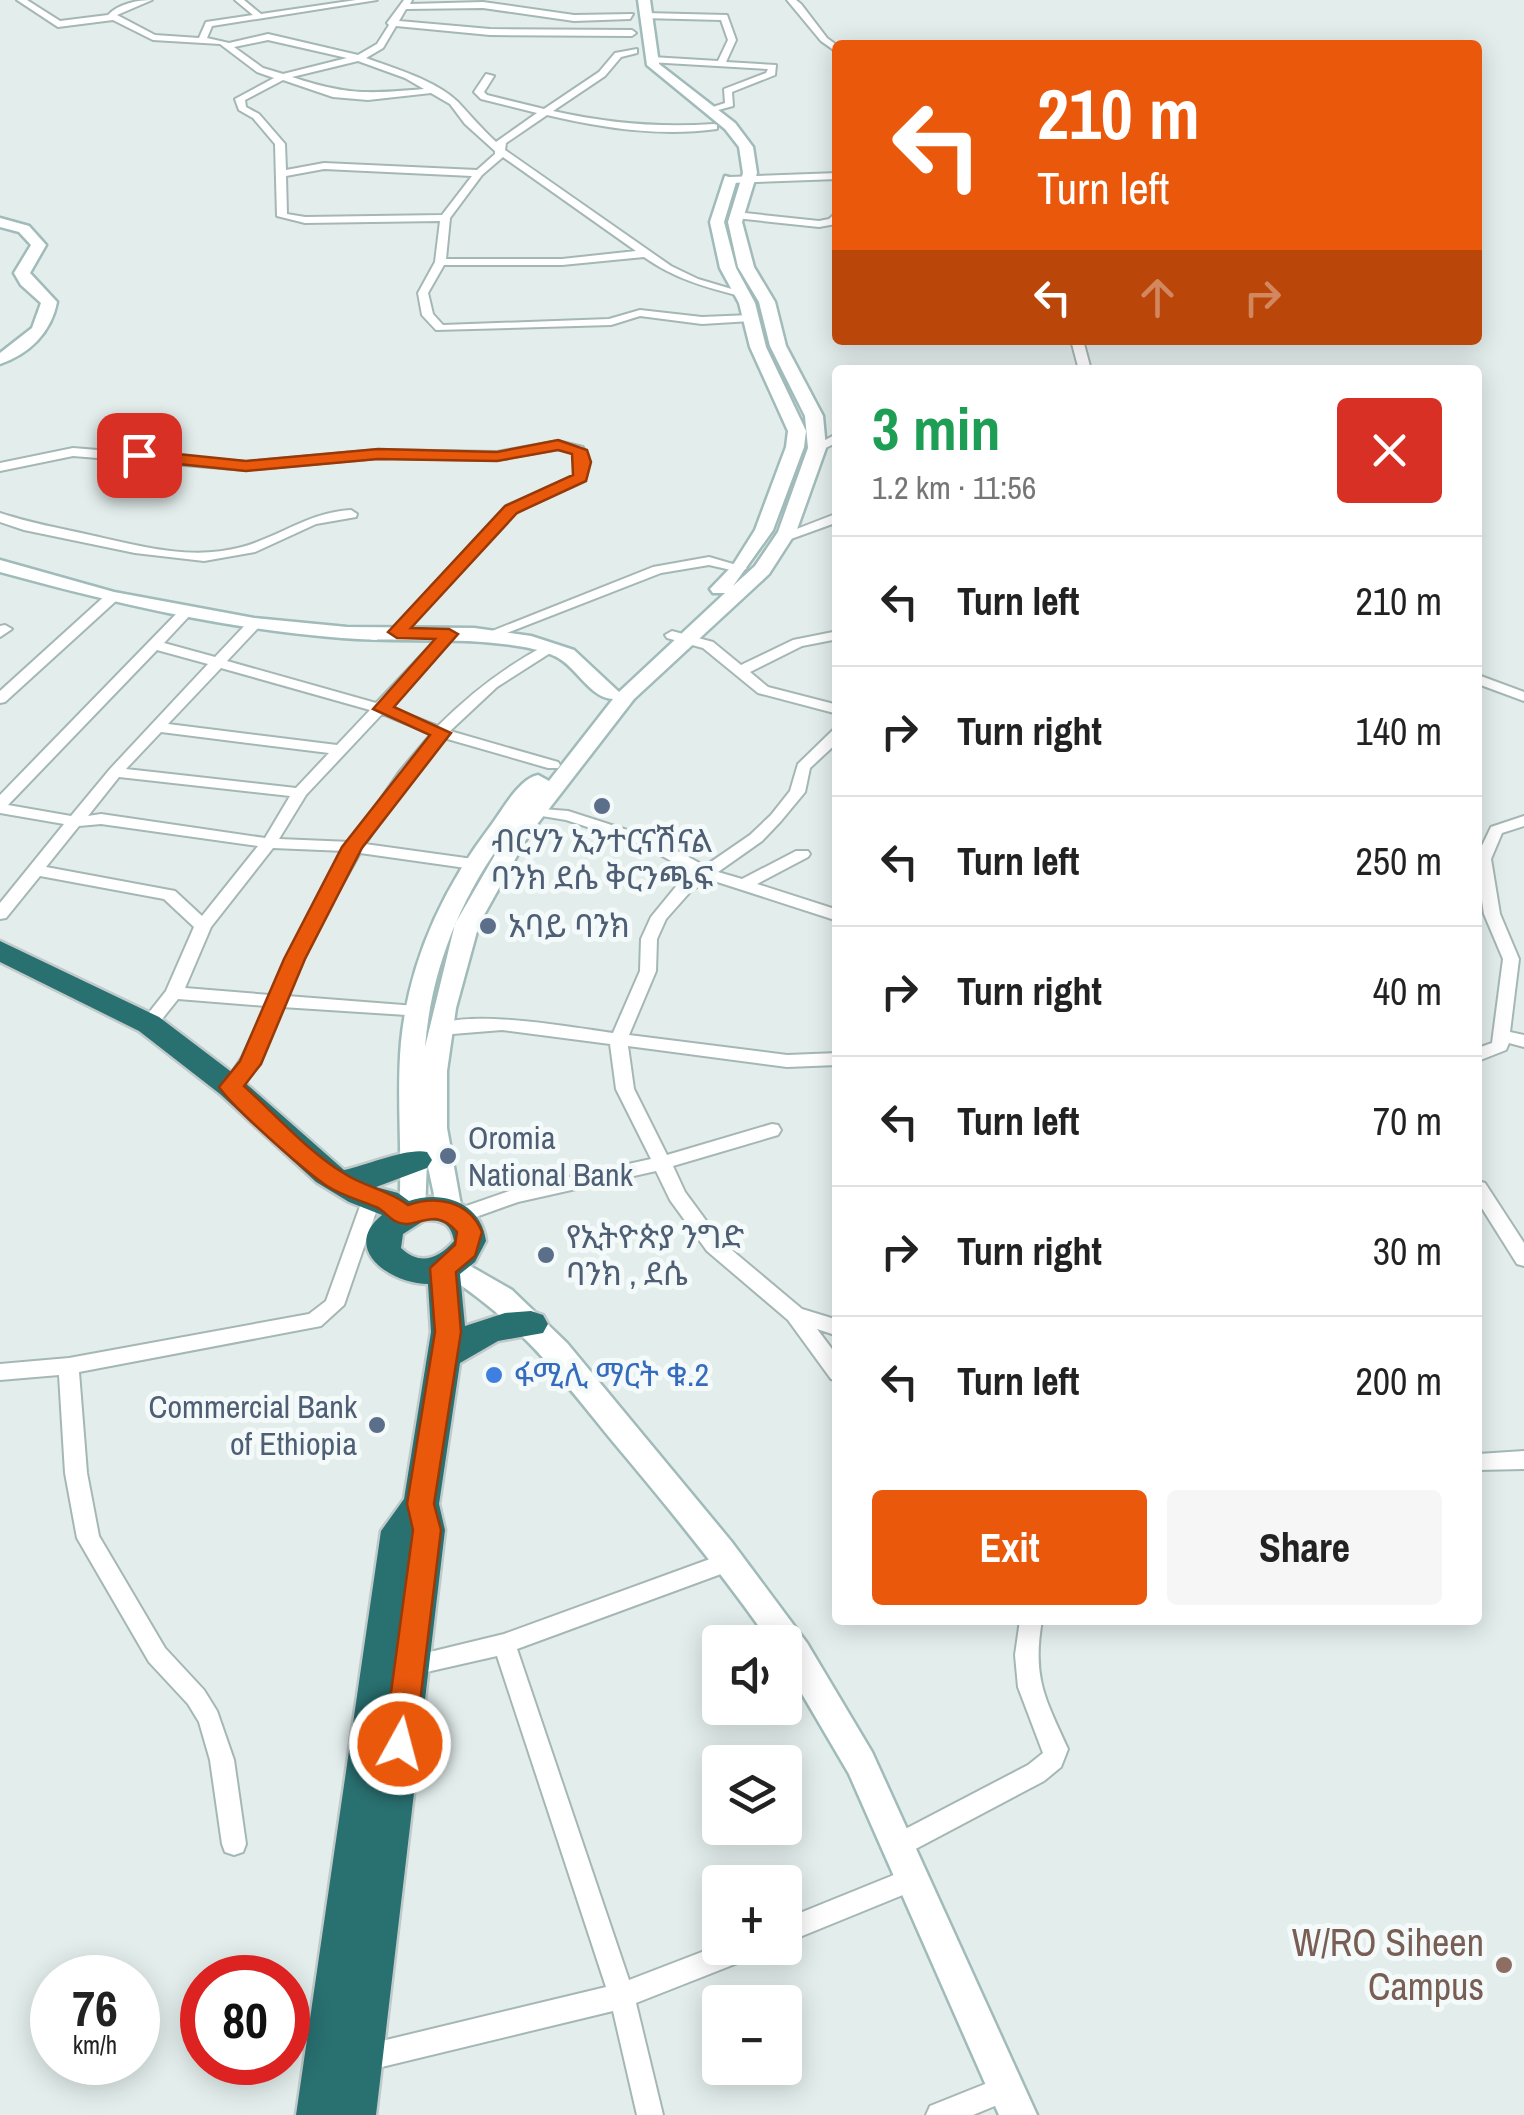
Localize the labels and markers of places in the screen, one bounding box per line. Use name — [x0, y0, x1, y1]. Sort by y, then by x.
pin — [97, 413, 182, 498]
marker: ብርሃን ኢንተርናሽናል ባንክ ደሴ ቅርንጫፍ — [591, 795, 613, 817]
place label: ብርሃን ኢንተርናሽናል ባንክ ደሴ ቅርንጫፍ — [491, 819, 713, 899]
place label: አባይ ባንክ — [508, 904, 630, 947]
marker: አባይ ባንክ — [477, 915, 499, 937]
place label: Oromia National Bank — [468, 1116, 634, 1196]
marker: Oromia National Bank — [437, 1145, 459, 1167]
place label: የኢትዮጵያ ንግድ ባንክ , ደሴ — [566, 1215, 744, 1295]
marker: የኢትዮጵያ ንግድ ባንክ , ደሴ — [535, 1244, 557, 1266]
place label: ፋሚሊ ማርት ቁ.2 — [514, 1353, 709, 1396]
marker: ፋሚሊ ማርት ቁ.2 — [483, 1364, 505, 1386]
place label: Commercial Bank of Ethiopia — [148, 1385, 358, 1465]
marker: Commercial Bank of Ethiopia — [366, 1414, 388, 1436]
place label: W/RO Siheen Campus — [1292, 1917, 1484, 2012]
marker: W/RO Siheen Campus — [1493, 1954, 1515, 1976]

